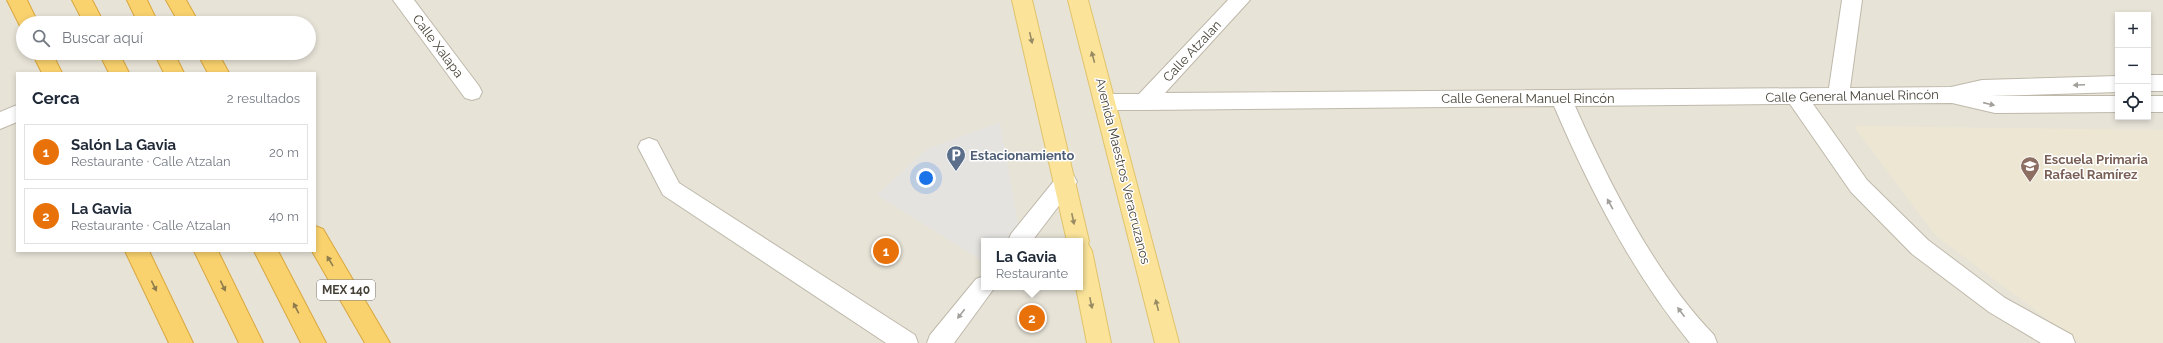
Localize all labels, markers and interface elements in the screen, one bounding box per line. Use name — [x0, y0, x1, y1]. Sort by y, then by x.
street label: Calle Xalapa — [409, 12, 467, 80]
map controls — [2115, 12, 2151, 120]
button: + — [2115, 12, 2151, 48]
search box — [16, 16, 316, 60]
street label: Calle Atzalan — [1160, 17, 1224, 85]
icon: search — [30, 27, 52, 49]
text: Buscar aquí — [62, 29, 143, 47]
one-way arrow — [1029, 32, 1035, 44]
button: − — [2115, 48, 2151, 84]
one-way arrow — [1090, 51, 1096, 63]
street label: Avenida Maestros Veracruzanos — [1093, 76, 1153, 266]
one-way arrow — [2072, 82, 2085, 88]
button: locate — [2115, 84, 2151, 120]
street label: Calle General Manuel Rincón — [1765, 87, 1939, 105]
text: Cerca — [32, 88, 80, 108]
text: 2 resultados — [227, 91, 300, 106]
street label: Calle General Manuel Rincón — [1441, 91, 1615, 106]
one-way arrow — [1983, 101, 1995, 107]
text: Salón La Gavia — [71, 136, 176, 154]
parking icon: Estacionamiento — [945, 144, 967, 172]
text: 1 — [43, 145, 49, 160]
text: 20 m — [269, 145, 299, 160]
place label: Estacionamiento — [970, 148, 1074, 163]
place label: Escuela Primaria Rafael Ramírez — [2044, 152, 2148, 182]
text: Restaurante · Calle Atzalan — [71, 154, 231, 169]
school or university icon: Escuela Primaria Rafael Ramírez — [2019, 155, 2041, 183]
your location — [916, 168, 936, 188]
one-way arrow — [1607, 198, 1613, 209]
text: La Gavia — [71, 200, 132, 218]
text: 2 — [42, 209, 50, 224]
text: 40 m — [269, 209, 299, 224]
one-way arrow — [1071, 213, 1077, 225]
text: Restaurante · Calle Atzalan — [71, 218, 231, 233]
pin: 1 — [873, 236, 899, 266]
popup — [981, 238, 1083, 290]
text: La Gavia — [996, 248, 1057, 266]
one-way arrow — [326, 255, 333, 267]
text: Restaurante — [996, 266, 1068, 281]
one-way arrow — [151, 280, 157, 292]
one-way arrow — [220, 280, 226, 292]
road number: MEX 140 — [317, 280, 375, 300]
one-way arrow — [1088, 297, 1094, 309]
one-way arrow — [1154, 299, 1160, 311]
one-way arrow — [292, 303, 299, 314]
pin: 2 — [1019, 303, 1045, 333]
one-way arrow — [1677, 307, 1685, 318]
one-way arrow — [957, 309, 966, 320]

